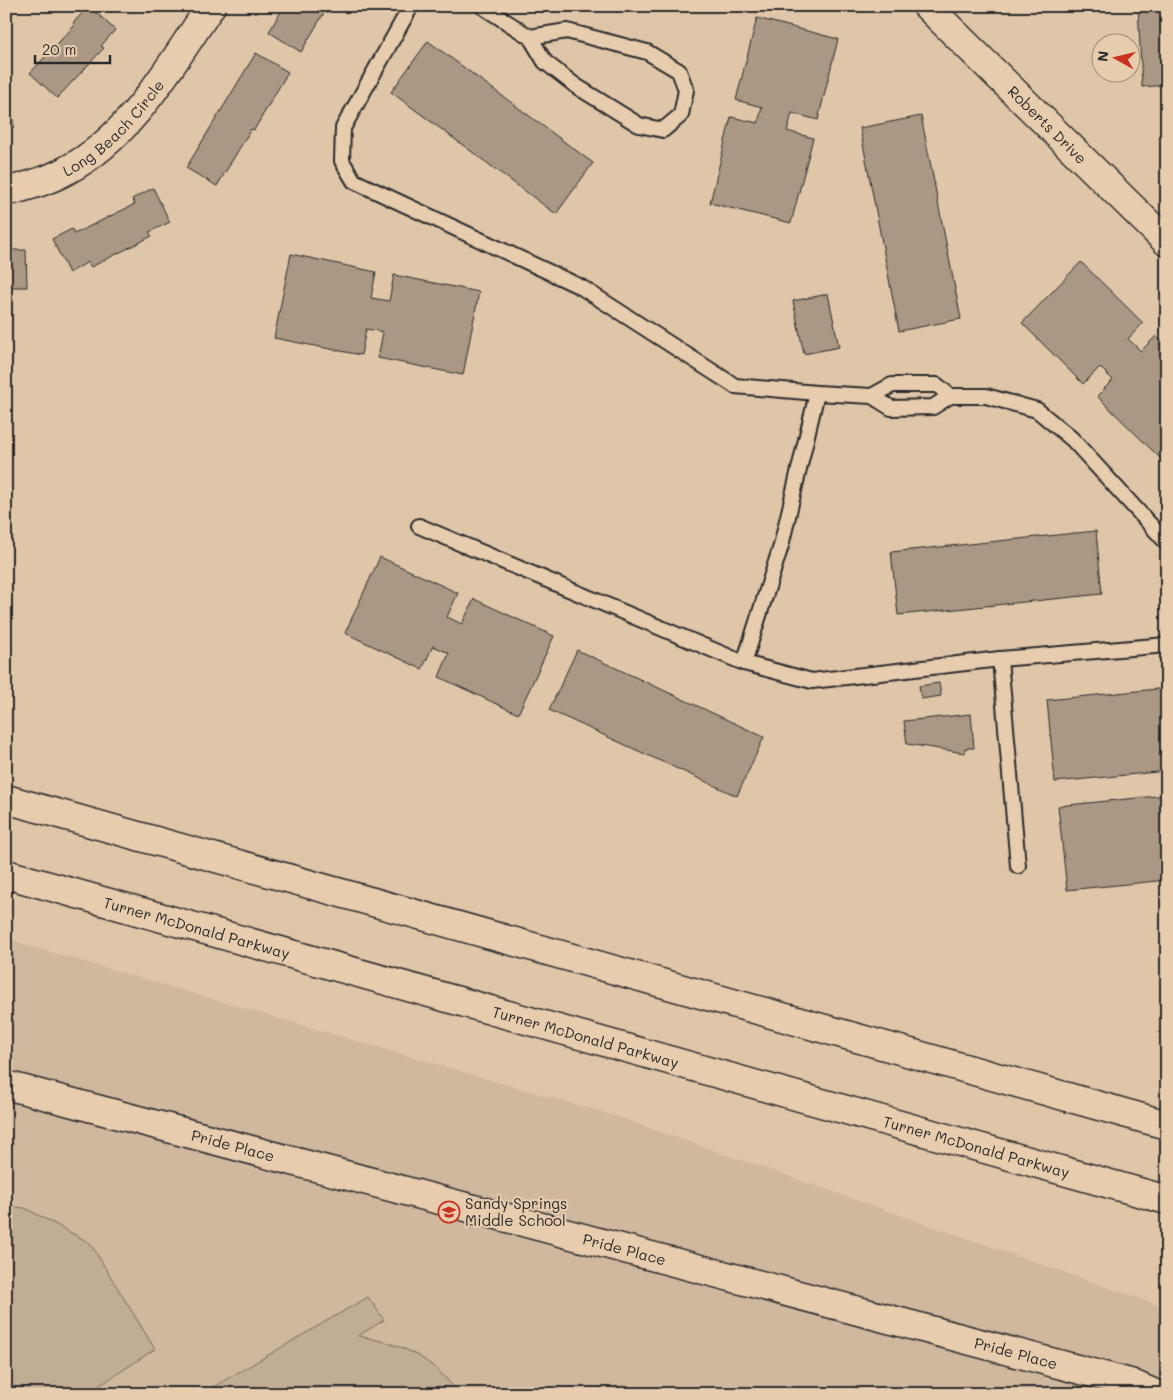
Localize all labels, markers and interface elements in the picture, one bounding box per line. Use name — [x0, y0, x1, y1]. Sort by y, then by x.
scale bar — [35, 32, 110, 64]
north arrow — [1090, 32, 1140, 82]
text: 20 m — [42, 39, 76, 59]
text: N — [1092, 50, 1113, 63]
street label: Long Beach Circle — [59, 75, 168, 181]
street label: Roberts Drive — [1004, 81, 1091, 168]
street label: Turner McDonald Parkway — [101, 892, 292, 963]
street label: Turner McDonald Parkway — [490, 1001, 681, 1072]
street label: Turner McDonald Parkway — [881, 1111, 1072, 1182]
street label: Pride Place — [189, 1125, 277, 1166]
place label: Sandy Springs Middle School — [465, 1193, 567, 1230]
school or university icon: Sandy Springs Middle School — [437, 1200, 461, 1224]
street label: Pride Place — [581, 1228, 668, 1270]
street label: Pride Place — [972, 1332, 1060, 1373]

